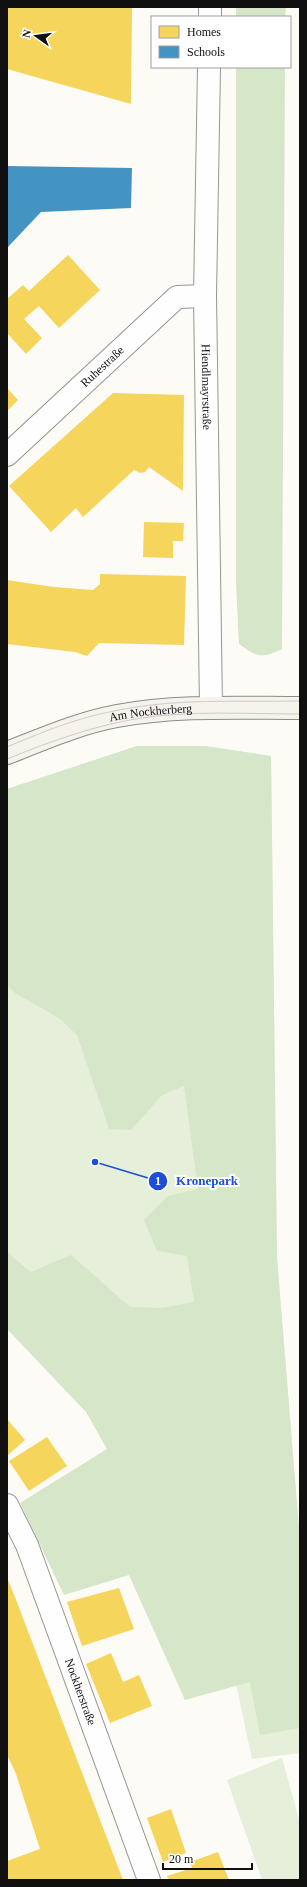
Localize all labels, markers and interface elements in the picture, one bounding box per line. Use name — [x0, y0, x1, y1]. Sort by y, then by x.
north arrow — [16, 16, 56, 56]
legend — [151, 16, 291, 68]
text: Homes — [187, 25, 221, 39]
text: N — [20, 28, 33, 39]
text: Schools — [187, 45, 225, 59]
street label: Ruhestraße — [78, 343, 127, 390]
street label: Hiendlmayrstraße — [199, 344, 214, 430]
street label: Am Nockherberg — [108, 701, 192, 724]
callout: Kronepark — [148, 1168, 246, 1193]
text: Kronepark — [176, 1173, 239, 1188]
text: 1 — [155, 1174, 161, 1188]
street label: Nockherstraße — [62, 1657, 99, 1727]
scale bar — [163, 1845, 252, 1871]
text: 20 m — [169, 1852, 194, 1866]

